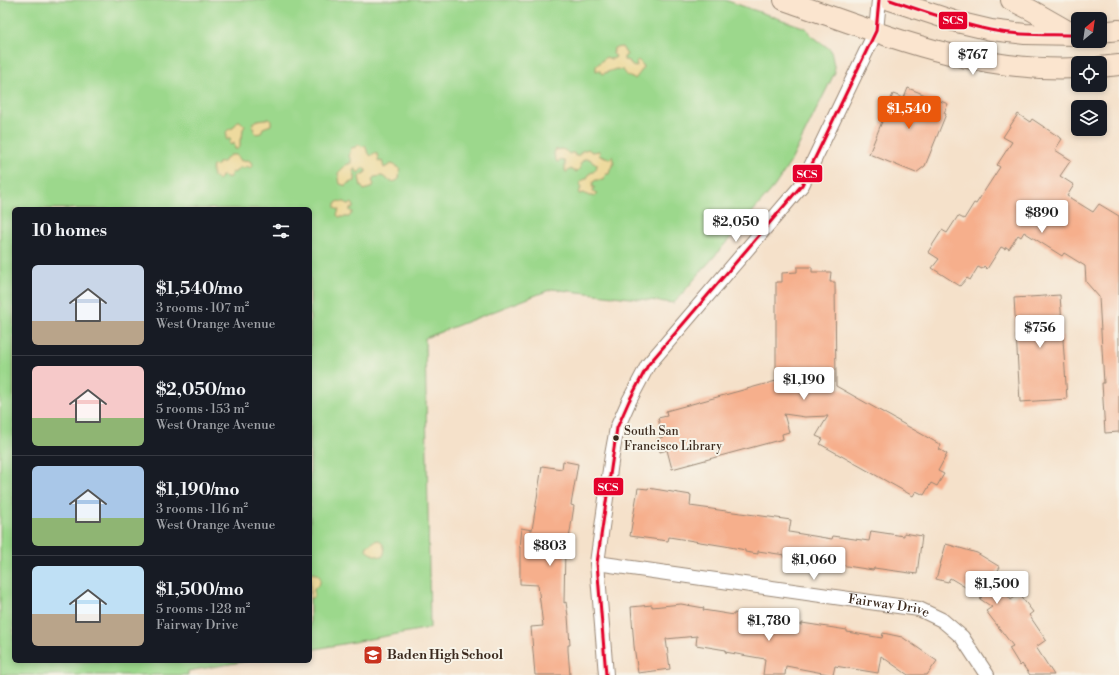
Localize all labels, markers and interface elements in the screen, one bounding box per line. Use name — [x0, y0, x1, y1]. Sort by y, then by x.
line badge: SCS — [938, 11, 968, 30]
north arrow — [1071, 12, 1107, 48]
map controls — [1071, 12, 1107, 136]
text: SCS — [943, 14, 963, 28]
pin: $767 — [949, 42, 997, 76]
text: $767 — [958, 47, 988, 63]
button: locate — [1071, 56, 1107, 92]
pin: $1,540 — [876, 96, 942, 130]
button: layers — [1071, 100, 1107, 136]
text: $1,540 — [887, 101, 931, 117]
line badge: SCS — [792, 164, 823, 183]
text: SCS — [797, 168, 817, 182]
pin: $890 — [1018, 200, 1066, 234]
text: $890 — [1025, 205, 1059, 221]
pin: $2,050 — [703, 209, 769, 243]
text: $2,050 — [713, 214, 759, 230]
text: 10 homes — [32, 220, 107, 242]
icon: filters — [270, 220, 292, 242]
text: $1,540/mo — [156, 278, 243, 300]
icon: home — [64, 281, 112, 329]
text: 3 rooms · 107 m² — [156, 300, 249, 316]
pin: $756 — [1016, 315, 1064, 349]
text: West Orange Avenue — [156, 316, 275, 332]
text: $756 — [1024, 320, 1056, 336]
pin: $1,190 — [771, 367, 837, 401]
text: $1,190 — [783, 372, 825, 388]
text: $2,050/mo — [156, 379, 246, 401]
icon: home — [64, 382, 112, 430]
text: 5 rooms · 153 m² — [156, 401, 249, 417]
text: West Orange Avenue — [156, 417, 275, 433]
place label: South San Francisco Library — [624, 424, 722, 454]
marker: South San Francisco Library — [611, 433, 621, 443]
line badge: SCS — [593, 477, 624, 496]
text: $1,190/mo — [156, 479, 240, 501]
text: SCS — [598, 481, 618, 495]
icon: home — [64, 482, 112, 530]
text: 3 rooms · 116 m² — [156, 501, 248, 517]
text: West Orange Avenue — [156, 517, 275, 533]
pin: $803 — [526, 533, 574, 567]
text: $803 — [533, 538, 567, 554]
pin: $1,060 — [781, 547, 847, 581]
text: $1,060 — [791, 552, 837, 568]
pin: $1,500 — [964, 571, 1030, 605]
text: $1,500 — [974, 576, 1020, 592]
text: $1,500/mo — [156, 579, 244, 601]
icon: home — [64, 582, 112, 630]
street label: Fairway Drive — [847, 591, 933, 621]
text: 5 rooms · 128 m² — [156, 601, 250, 617]
pin: $1,780 — [736, 608, 802, 642]
text: $1,780 — [747, 613, 791, 629]
text: Fairway Drive — [156, 617, 238, 633]
school or university icon: Baden High School — [362, 644, 384, 666]
place label: Baden High School — [387, 647, 504, 663]

